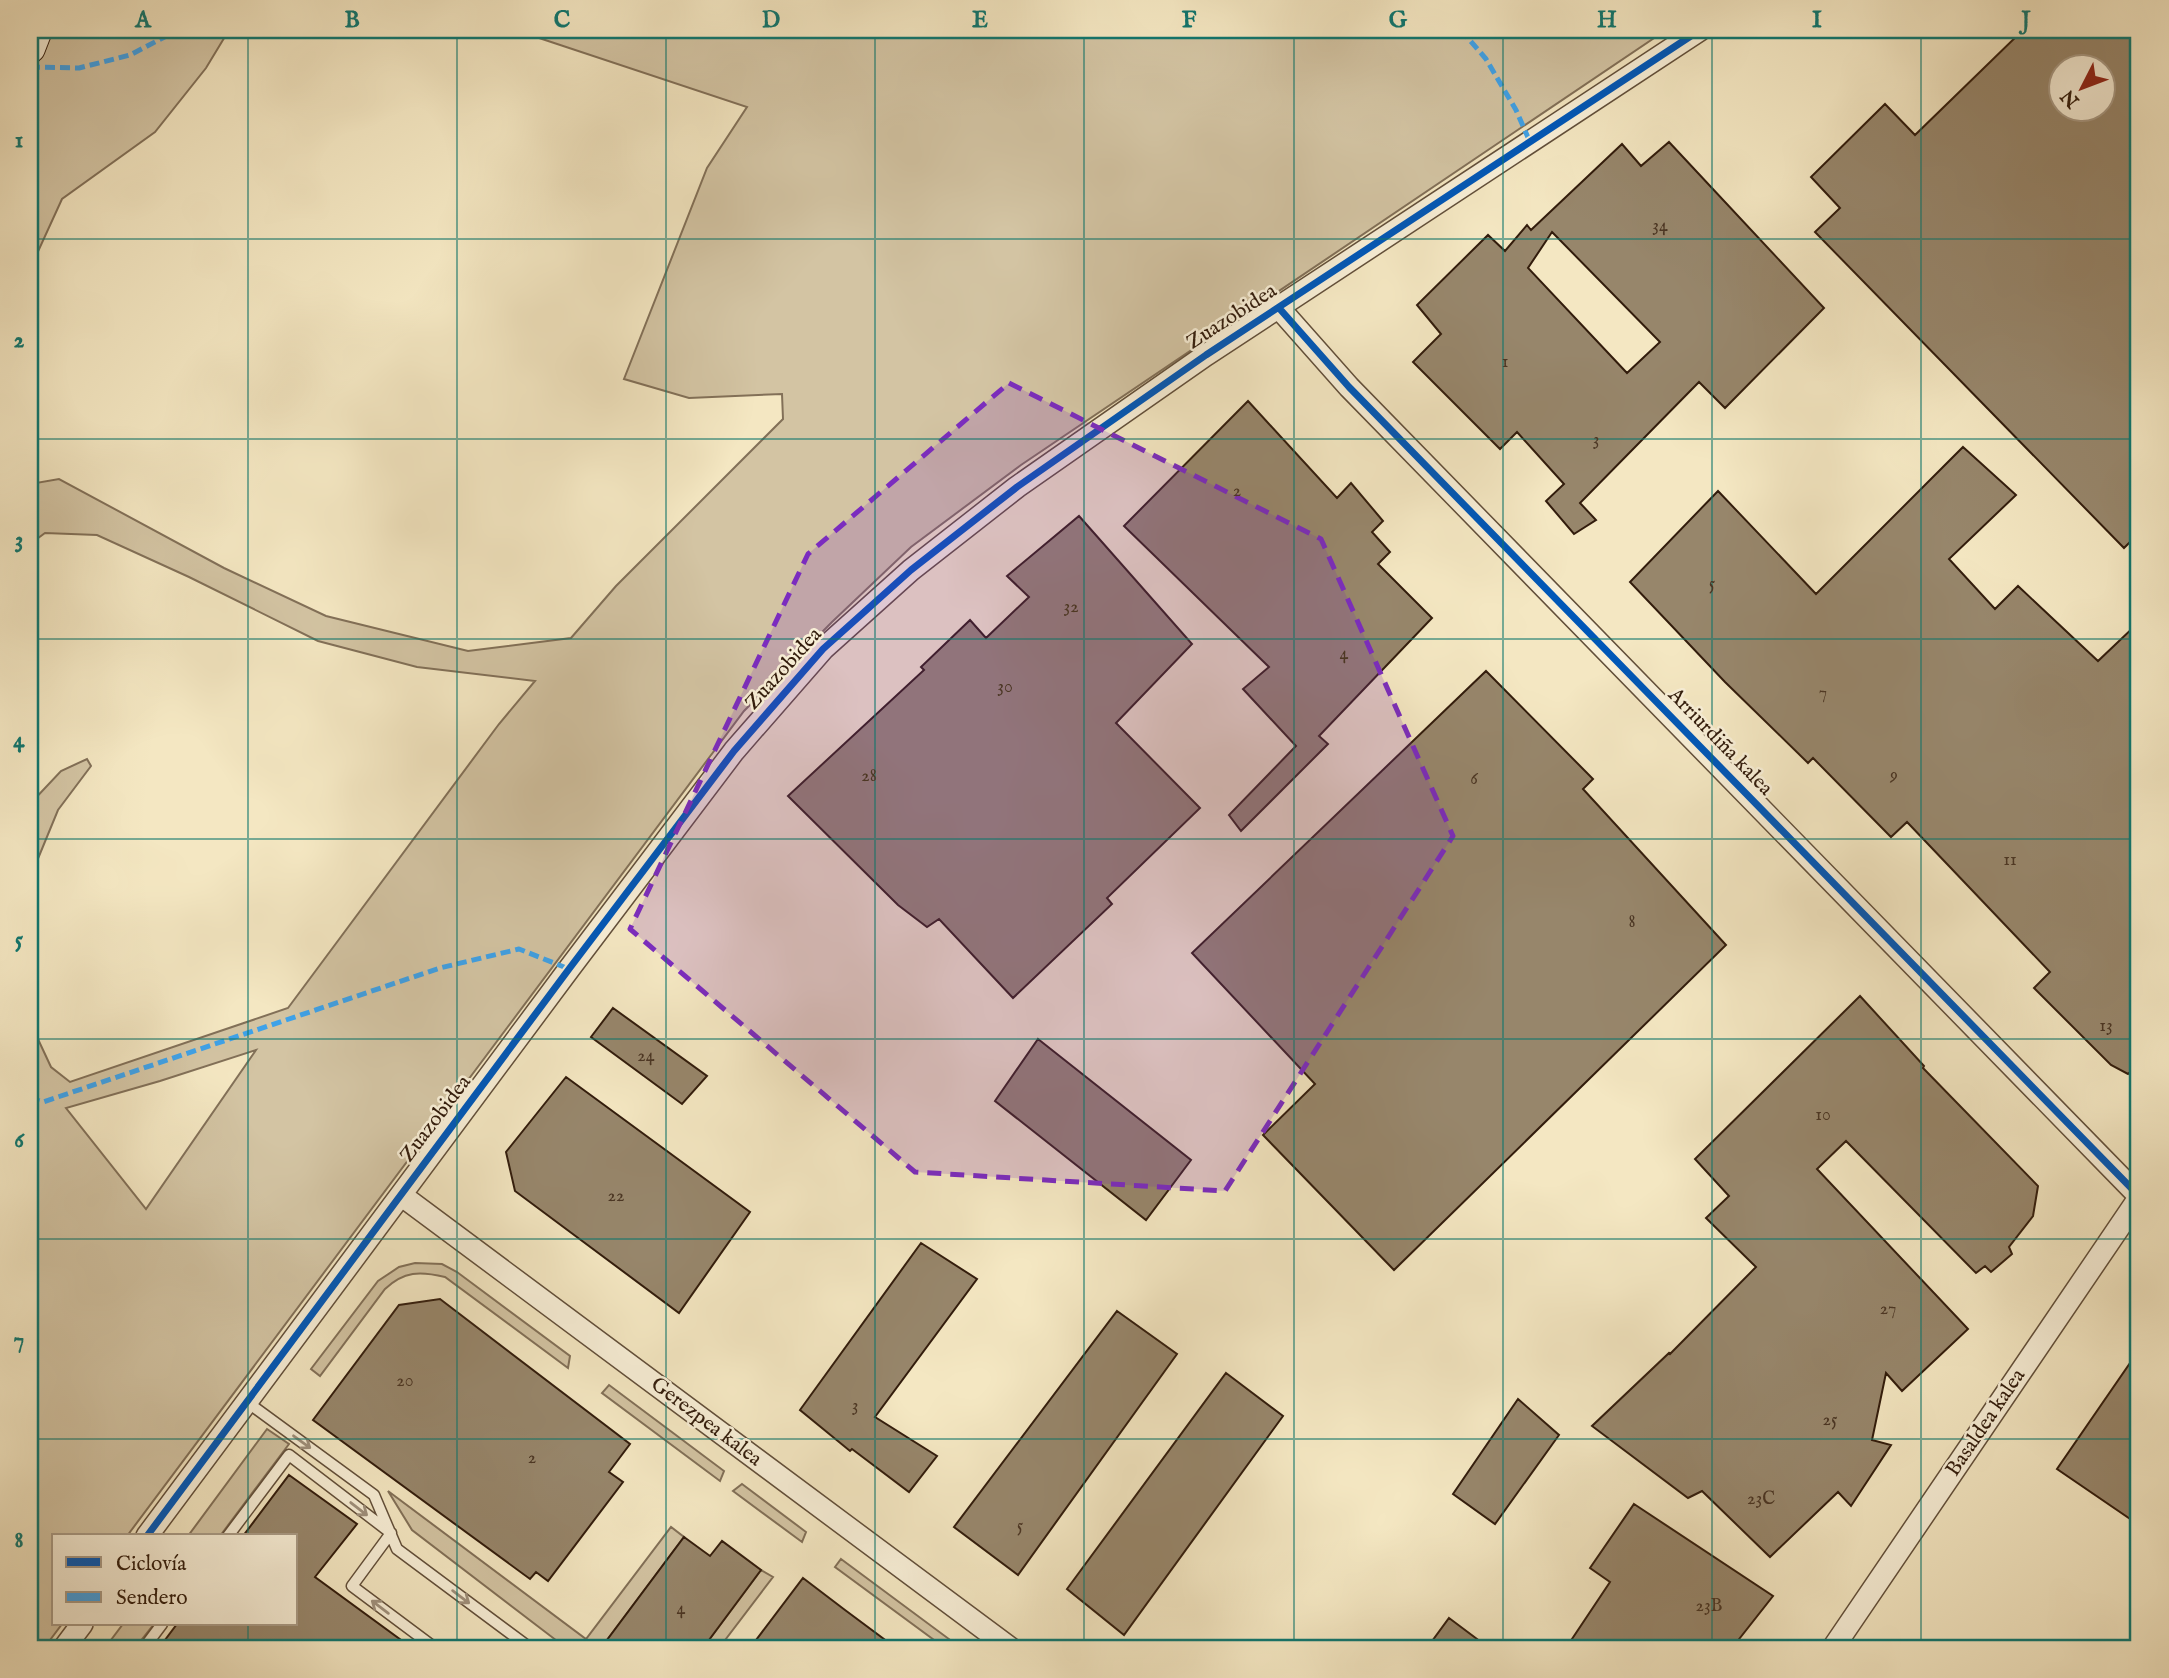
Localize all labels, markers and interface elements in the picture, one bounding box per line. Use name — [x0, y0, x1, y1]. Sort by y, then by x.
text: A — [134, 6, 152, 35]
text: B — [344, 6, 360, 35]
text: C — [554, 6, 571, 35]
text: D — [762, 6, 780, 35]
text: E — [972, 6, 988, 35]
text: F — [1182, 6, 1197, 35]
text: G — [1389, 6, 1408, 35]
text: H — [1597, 6, 1617, 35]
text: I — [1812, 6, 1822, 35]
text: J — [2018, 6, 2031, 35]
north arrow — [2046, 52, 2116, 122]
text: N — [2056, 83, 2086, 113]
text: 1 — [15, 126, 23, 155]
house number: 34 — [1652, 215, 1668, 238]
street label: Zuazobidea — [1182, 277, 1283, 356]
text: 2 — [14, 326, 25, 355]
house number: 1 — [1502, 351, 1508, 374]
house number: 3 — [1593, 429, 1599, 452]
house number: 2 — [1233, 480, 1241, 503]
text: 3 — [15, 526, 23, 555]
house number: 5 — [1709, 573, 1716, 596]
house number: 32 — [1063, 596, 1079, 619]
street label: Zuazobidea — [740, 621, 829, 716]
house number: 4 — [1340, 643, 1349, 666]
house number: 30 — [997, 676, 1013, 699]
street label: Arriurdiña kalea — [1661, 682, 1779, 802]
house number: 7 — [1819, 682, 1827, 705]
text: 4 — [13, 726, 25, 755]
house number: 9 — [1889, 764, 1898, 787]
house number: 28 — [861, 765, 877, 788]
house number: 6 — [1470, 768, 1478, 791]
house number: 11 — [2003, 849, 2017, 872]
house number: 8 — [1628, 911, 1636, 934]
text: 5 — [15, 926, 24, 955]
house number: 13 — [2099, 1015, 2113, 1038]
house number: 24 — [637, 1045, 655, 1068]
street label: Zuazobidea — [394, 1069, 478, 1168]
house number: 10 — [1815, 1104, 1831, 1127]
text: 6 — [14, 1126, 25, 1155]
house number: 22 — [608, 1185, 624, 1208]
house number: 27 — [1880, 1298, 1896, 1321]
text: 7 — [14, 1326, 24, 1355]
street label: Basaldea kalea — [1940, 1363, 2032, 1482]
house number: 20 — [396, 1370, 414, 1393]
street label: Gerezpea kalea — [645, 1371, 768, 1473]
house number: 3 — [852, 1395, 858, 1418]
house number: 25 — [1823, 1409, 1838, 1432]
one-way arrow — [292, 1435, 311, 1449]
house number: 2 — [528, 1447, 536, 1470]
house number: 23C — [1747, 1488, 1775, 1511]
one-way arrow — [350, 1502, 368, 1517]
house number: 5 — [1017, 1515, 1024, 1538]
text: 8 — [14, 1526, 24, 1555]
legend — [52, 1534, 298, 1626]
text: Ciclovía — [116, 1551, 187, 1578]
text: Sendero — [116, 1585, 187, 1612]
one-way arrow — [451, 1589, 470, 1604]
house number: 23B — [1695, 1595, 1723, 1618]
house number: 4 — [677, 1598, 686, 1621]
one-way arrow — [372, 1600, 390, 1615]

